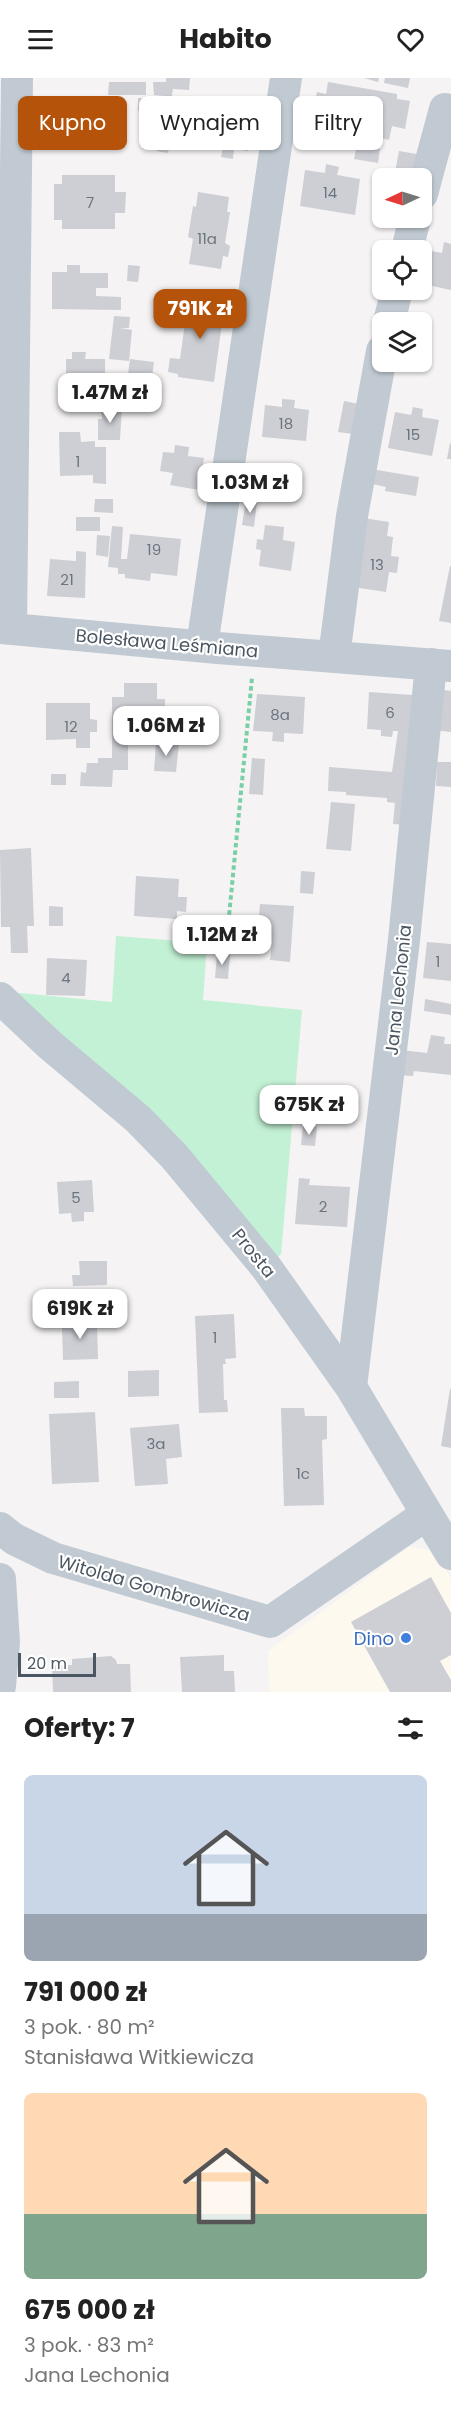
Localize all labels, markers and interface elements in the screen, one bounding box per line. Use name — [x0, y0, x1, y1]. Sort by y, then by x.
text: Habito — [179, 20, 272, 57]
icon: menu — [24, 23, 57, 56]
icon: heart — [394, 23, 427, 56]
chip: Kupno — [18, 96, 127, 150]
chip: Wynajem — [139, 96, 281, 150]
chip: Filtry — [293, 96, 383, 150]
north arrow — [372, 168, 432, 228]
map controls — [372, 168, 432, 372]
house number: 14 — [323, 182, 337, 203]
house number: 7 — [86, 192, 94, 213]
house number: 11a — [197, 228, 217, 249]
button: locate — [372, 240, 432, 300]
pin: 791K zł — [145, 289, 255, 340]
text: 791K zł — [167, 294, 233, 322]
button: layers — [372, 312, 432, 372]
pin: 1.47M zł — [48, 373, 172, 424]
text: 1.47M zł — [72, 378, 148, 406]
house number: 18 — [279, 413, 293, 434]
house number: 15 — [406, 424, 420, 445]
house number: 1 — [76, 451, 80, 472]
pin: 1.03M zł — [188, 463, 312, 514]
text: 1.03M zł — [211, 468, 289, 496]
house number: 19 — [147, 539, 161, 560]
house number: 13 — [370, 554, 384, 575]
house number: 21 — [60, 569, 74, 590]
street label: Bolesława Leśmiana — [75, 623, 259, 663]
house number: 6 — [385, 702, 395, 723]
house number: 8a — [270, 704, 290, 725]
pin: 1.06M zł — [104, 706, 228, 757]
text: 1.06M zł — [127, 711, 205, 739]
house number: 12 — [64, 716, 78, 737]
pin: 1.12M zł — [160, 915, 284, 966]
text: 1.12M zł — [186, 920, 258, 948]
street label: Jana Lechonia — [379, 923, 417, 1057]
house number: 1 — [436, 951, 440, 972]
house number: 4 — [61, 967, 71, 988]
pin: 675K zł — [254, 1085, 364, 1136]
text: 675K zł — [274, 1090, 344, 1118]
house number: 5 — [71, 1187, 81, 1208]
house number: 2 — [319, 1196, 327, 1217]
street label: Prosta — [226, 1223, 282, 1283]
pin: 619K zł — [25, 1289, 135, 1340]
text: 619K zł — [46, 1294, 114, 1322]
house number: 1 — [213, 1327, 217, 1348]
house number: 3a — [147, 1433, 165, 1454]
house number: 1c — [296, 1463, 310, 1484]
street label: Witolda Gombrowicza — [55, 1549, 253, 1627]
place label: Dino — [354, 1626, 394, 1651]
marker: Dino — [399, 1631, 413, 1645]
scale bar — [18, 1650, 96, 1678]
text: 20 m — [27, 1652, 67, 1675]
text: Oferty: 7 — [24, 1710, 135, 1746]
icon: filters — [394, 1712, 427, 1745]
icon: home — [172, 1814, 280, 1922]
text: 791 000 zł — [24, 1974, 147, 2010]
text: 3 pok. · 80 m² — [24, 2013, 155, 2041]
text: Stanisława Witkiewicza — [24, 2043, 254, 2071]
icon: home — [172, 2132, 280, 2240]
text: 675 000 zł — [24, 2292, 155, 2328]
text: 3 pok. · 83 m² — [24, 2331, 154, 2359]
text: Jana Lechonia — [24, 2361, 170, 2389]

